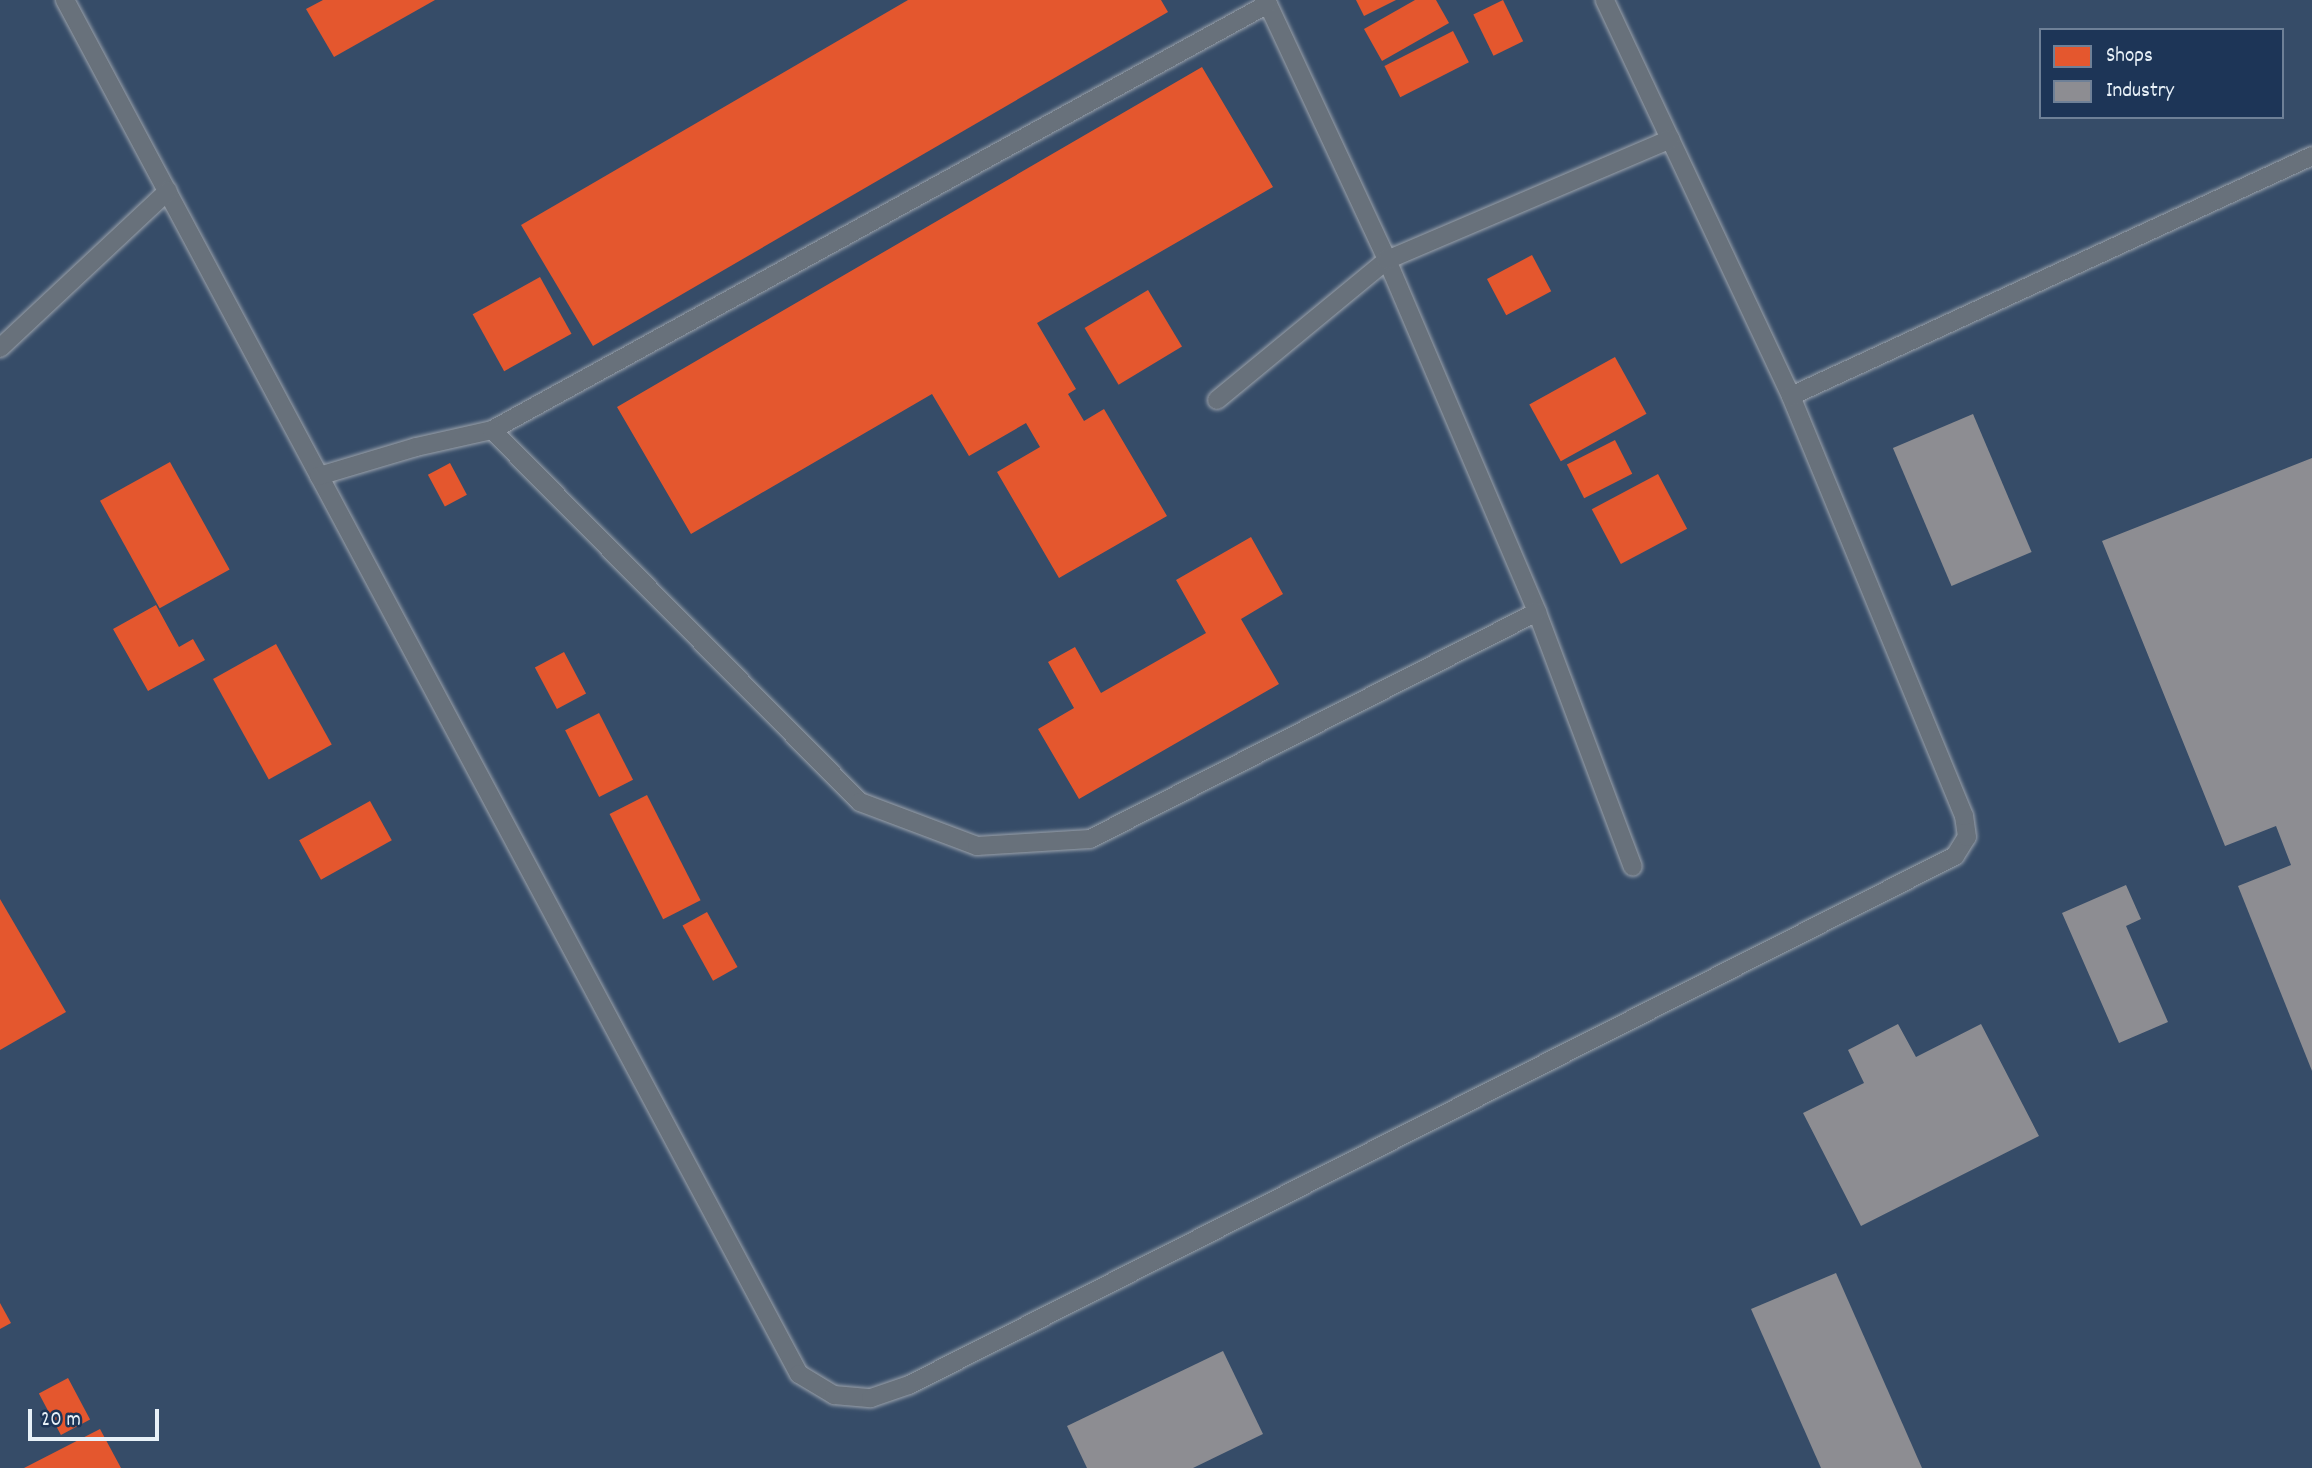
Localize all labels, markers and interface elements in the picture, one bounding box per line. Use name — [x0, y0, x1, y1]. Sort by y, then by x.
legend — [2039, 28, 2284, 119]
text: Shops — [2106, 42, 2153, 72]
text: Industry — [2106, 77, 2174, 107]
scale bar — [32, 1394, 163, 1438]
text: 20 m — [41, 1406, 81, 1436]

